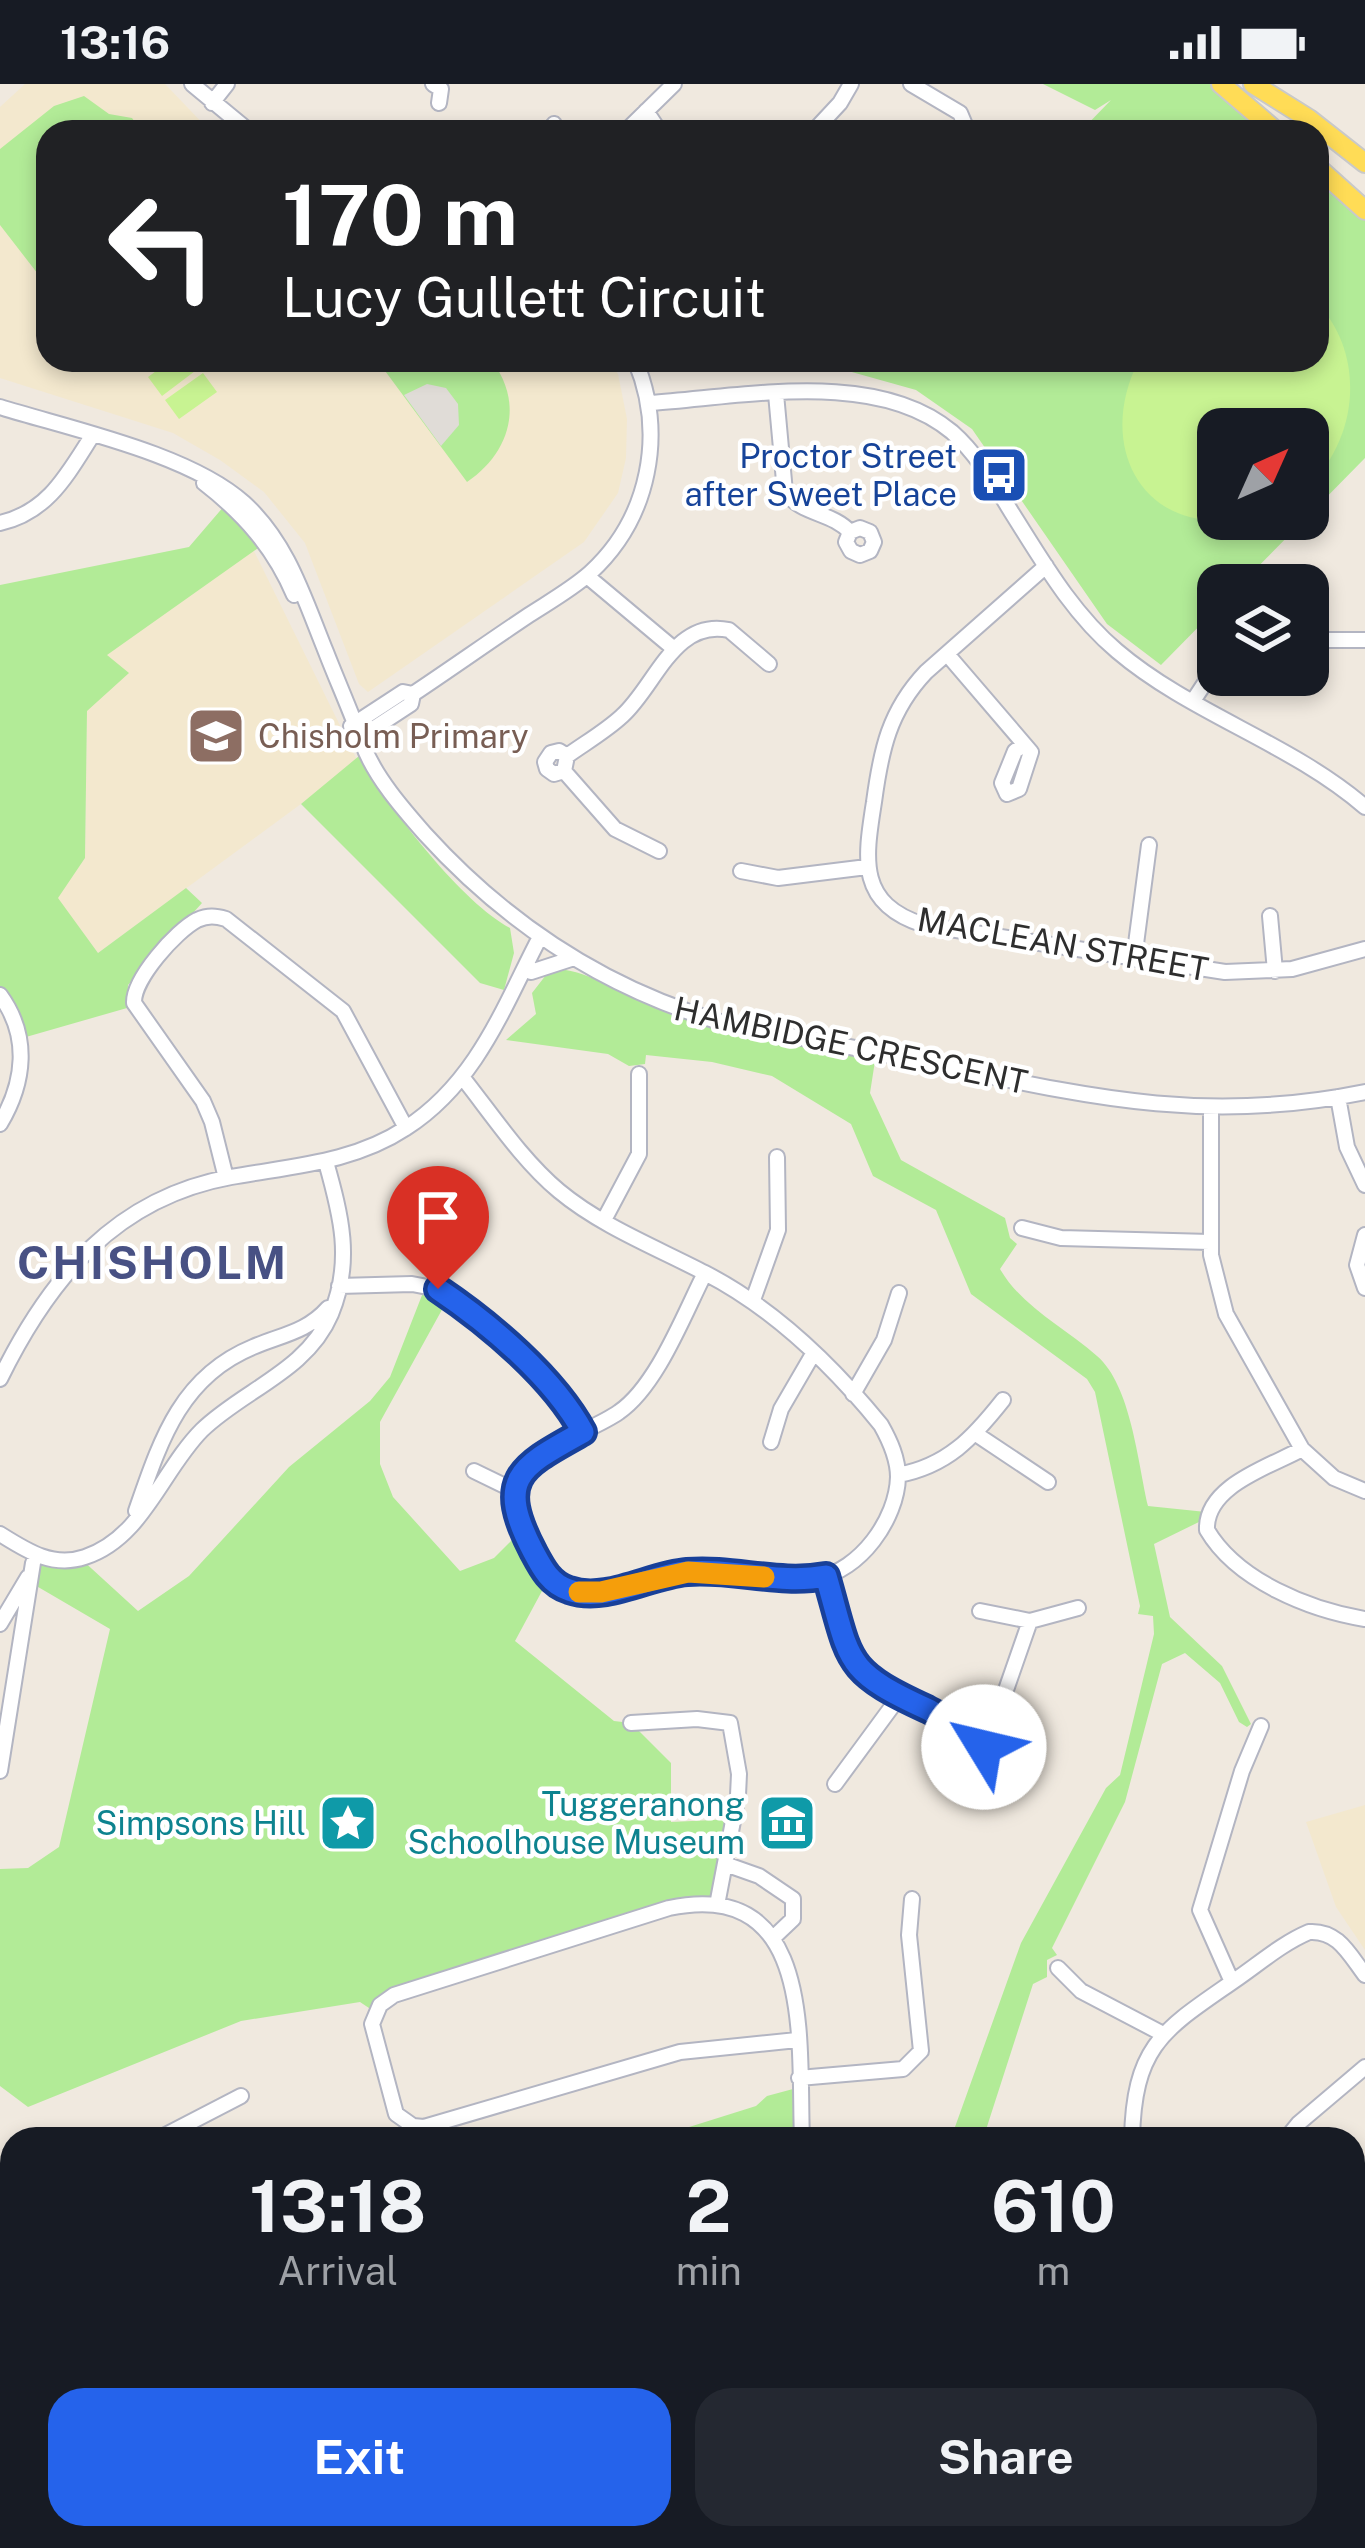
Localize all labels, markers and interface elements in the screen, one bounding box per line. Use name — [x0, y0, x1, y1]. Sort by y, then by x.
text: 13:16 — [60, 16, 170, 69]
text: 170 m — [282, 165, 518, 264]
icon: left — [84, 168, 240, 324]
text: Lucy Gullett Circuit — [282, 266, 766, 329]
north arrow — [1197, 408, 1329, 540]
map controls — [1197, 408, 1329, 696]
place label: Proctor Street after Sweet Place — [684, 437, 957, 513]
bus stop icon: Proctor Street after Sweet Place — [968, 444, 1030, 506]
button: layers — [1197, 564, 1329, 696]
school or university icon: Chisholm Primary — [185, 705, 247, 767]
place label: Chisholm Primary — [258, 717, 529, 755]
street label: MACLEAN STREET — [915, 900, 1211, 988]
street label: HAMBIDGE CRESCENT — [671, 989, 1031, 1101]
pin — [387, 1166, 489, 1289]
icon: arrive — [405, 1184, 471, 1250]
district label: CHISHOLM — [17, 1236, 289, 1289]
position arrow — [921, 1684, 1047, 1810]
place label: Tuggeranong Schoolhouse Museum — [407, 1785, 745, 1861]
place icon: Simpsons Hill — [317, 1792, 379, 1854]
museum icon: Tuggeranong Schoolhouse Museum — [756, 1792, 818, 1854]
place label: Simpsons Hill — [95, 1804, 306, 1842]
text: 13:18 — [249, 2164, 426, 2248]
text: 2 — [686, 2164, 732, 2248]
text: 610 — [991, 2164, 1116, 2248]
text: Arrival — [278, 2248, 398, 2294]
text: min — [676, 2248, 742, 2294]
text: m — [1037, 2248, 1070, 2294]
button: Exit — [48, 2388, 671, 2526]
button: Share — [695, 2388, 1317, 2526]

